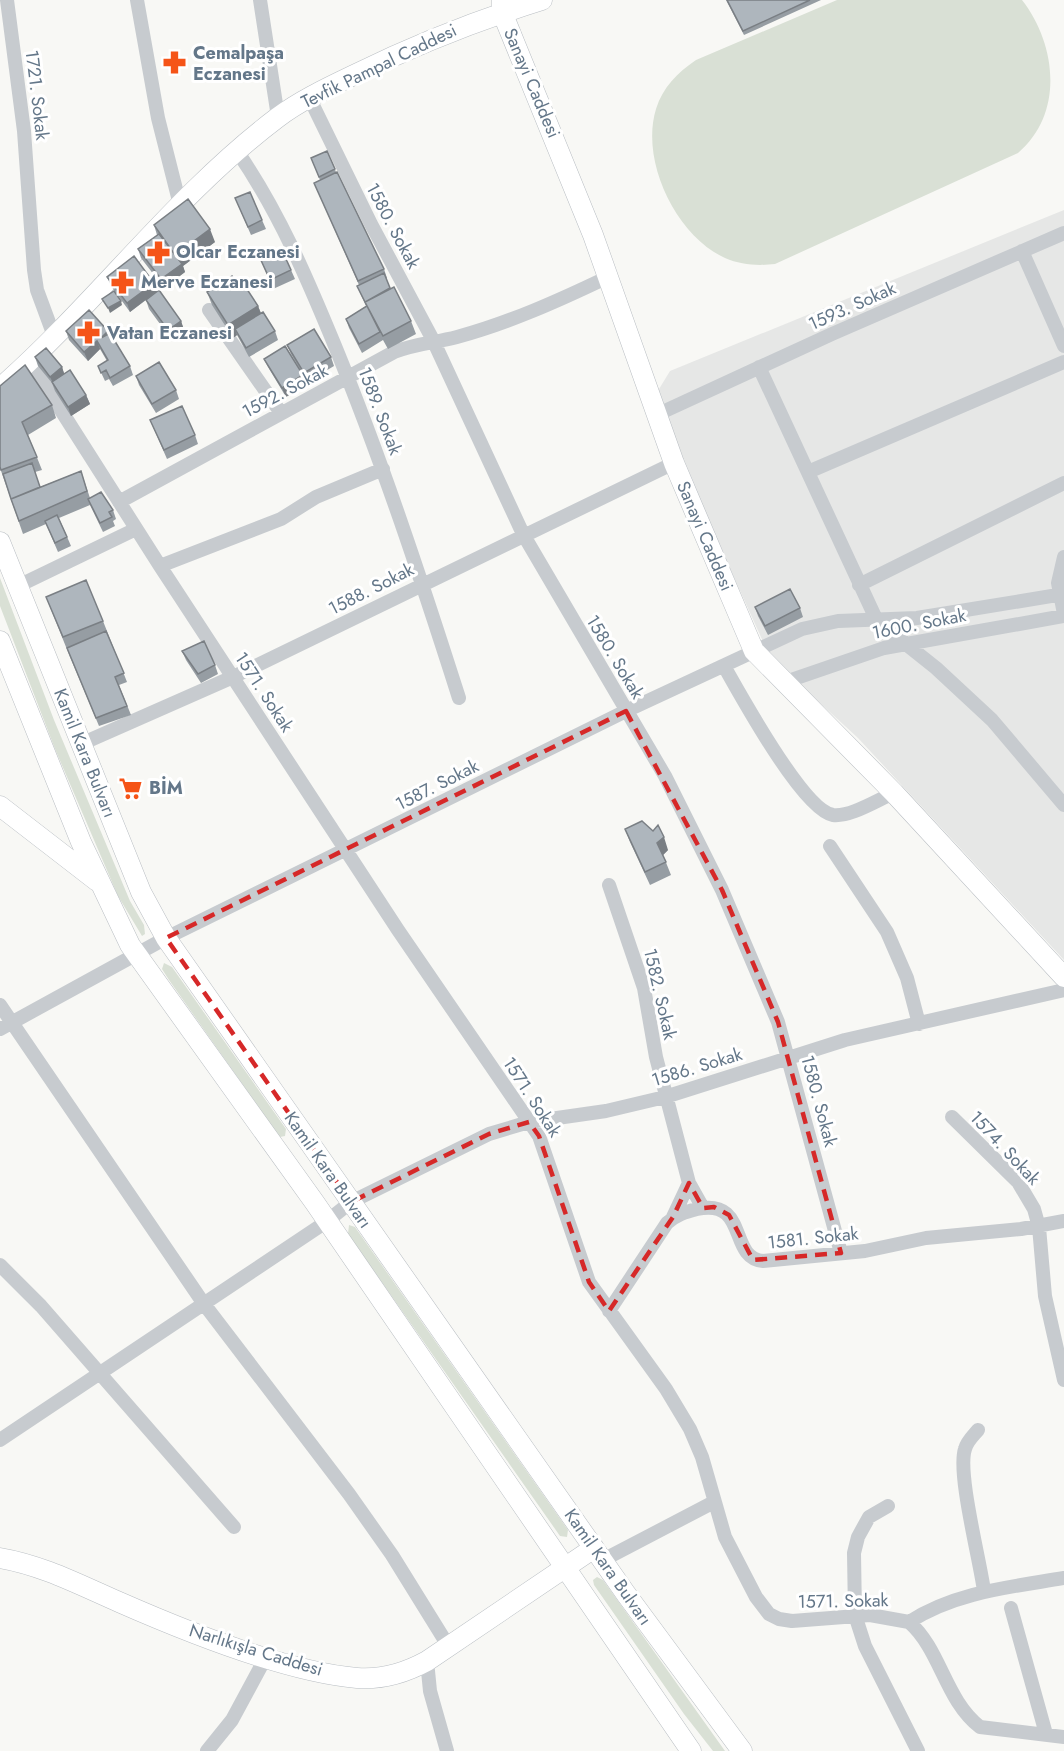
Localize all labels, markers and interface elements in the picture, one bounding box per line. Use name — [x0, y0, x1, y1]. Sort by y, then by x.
street label: Tevfik Pampal Caddesi — [297, 17, 461, 115]
street label: Sanayi Caddesi — [497, 24, 567, 142]
place label: Cemalpaşa Eczanesi — [193, 40, 284, 87]
street label: 1721. Sokak — [19, 48, 55, 142]
pharmacy icon: Cemalpaşa Eczanesi — [162, 50, 188, 76]
street label: 1580. Sokak — [359, 178, 427, 274]
pharmacy icon: Olcar Eczanesi — [145, 239, 171, 265]
place label: Olcar Eczanesi — [176, 239, 300, 265]
pharmacy icon: Merve Eczanesi — [110, 269, 136, 295]
place label: Merve Eczanesi — [141, 269, 273, 295]
street label: 1593. Sokak — [804, 275, 900, 337]
pharmacy icon: Vatan Eczanesi — [76, 320, 102, 346]
place label: Vatan Eczanesi — [106, 320, 232, 346]
street label: 1592. Sokak — [237, 357, 333, 425]
street label: 1589. Sokak — [351, 363, 409, 459]
street label: Sanayi Caddesi — [670, 477, 740, 595]
street label: 1588. Sokak — [324, 556, 418, 622]
street label: 1600. Sokak — [870, 602, 968, 646]
street label: 1580. Sokak — [580, 610, 650, 704]
street label: 1571. Sokak — [228, 647, 300, 737]
street label: Kamil Kara Bulvarı — [47, 685, 123, 821]
street label: 1587. Sokak — [391, 753, 483, 817]
supermarket icon: BİM — [118, 775, 144, 801]
place label: BİM — [149, 775, 183, 801]
street label: 1582. Sokak — [637, 946, 683, 1042]
street label: 1586. Sokak — [649, 1041, 746, 1093]
street label: 1571. Sokak — [496, 1052, 568, 1142]
street label: 1580. Sokak — [794, 1052, 844, 1150]
street label: 1574. Sokak — [964, 1105, 1046, 1191]
street label: Kamil Kara Bulvarı — [278, 1106, 378, 1234]
street label: 1581. Sokak — [766, 1220, 860, 1256]
street label: Kamil Kara Bulvarı — [558, 1503, 658, 1631]
street label: 1571. Sokak — [797, 1587, 889, 1615]
street label: Narlıkışla Caddesi — [186, 1617, 326, 1683]

